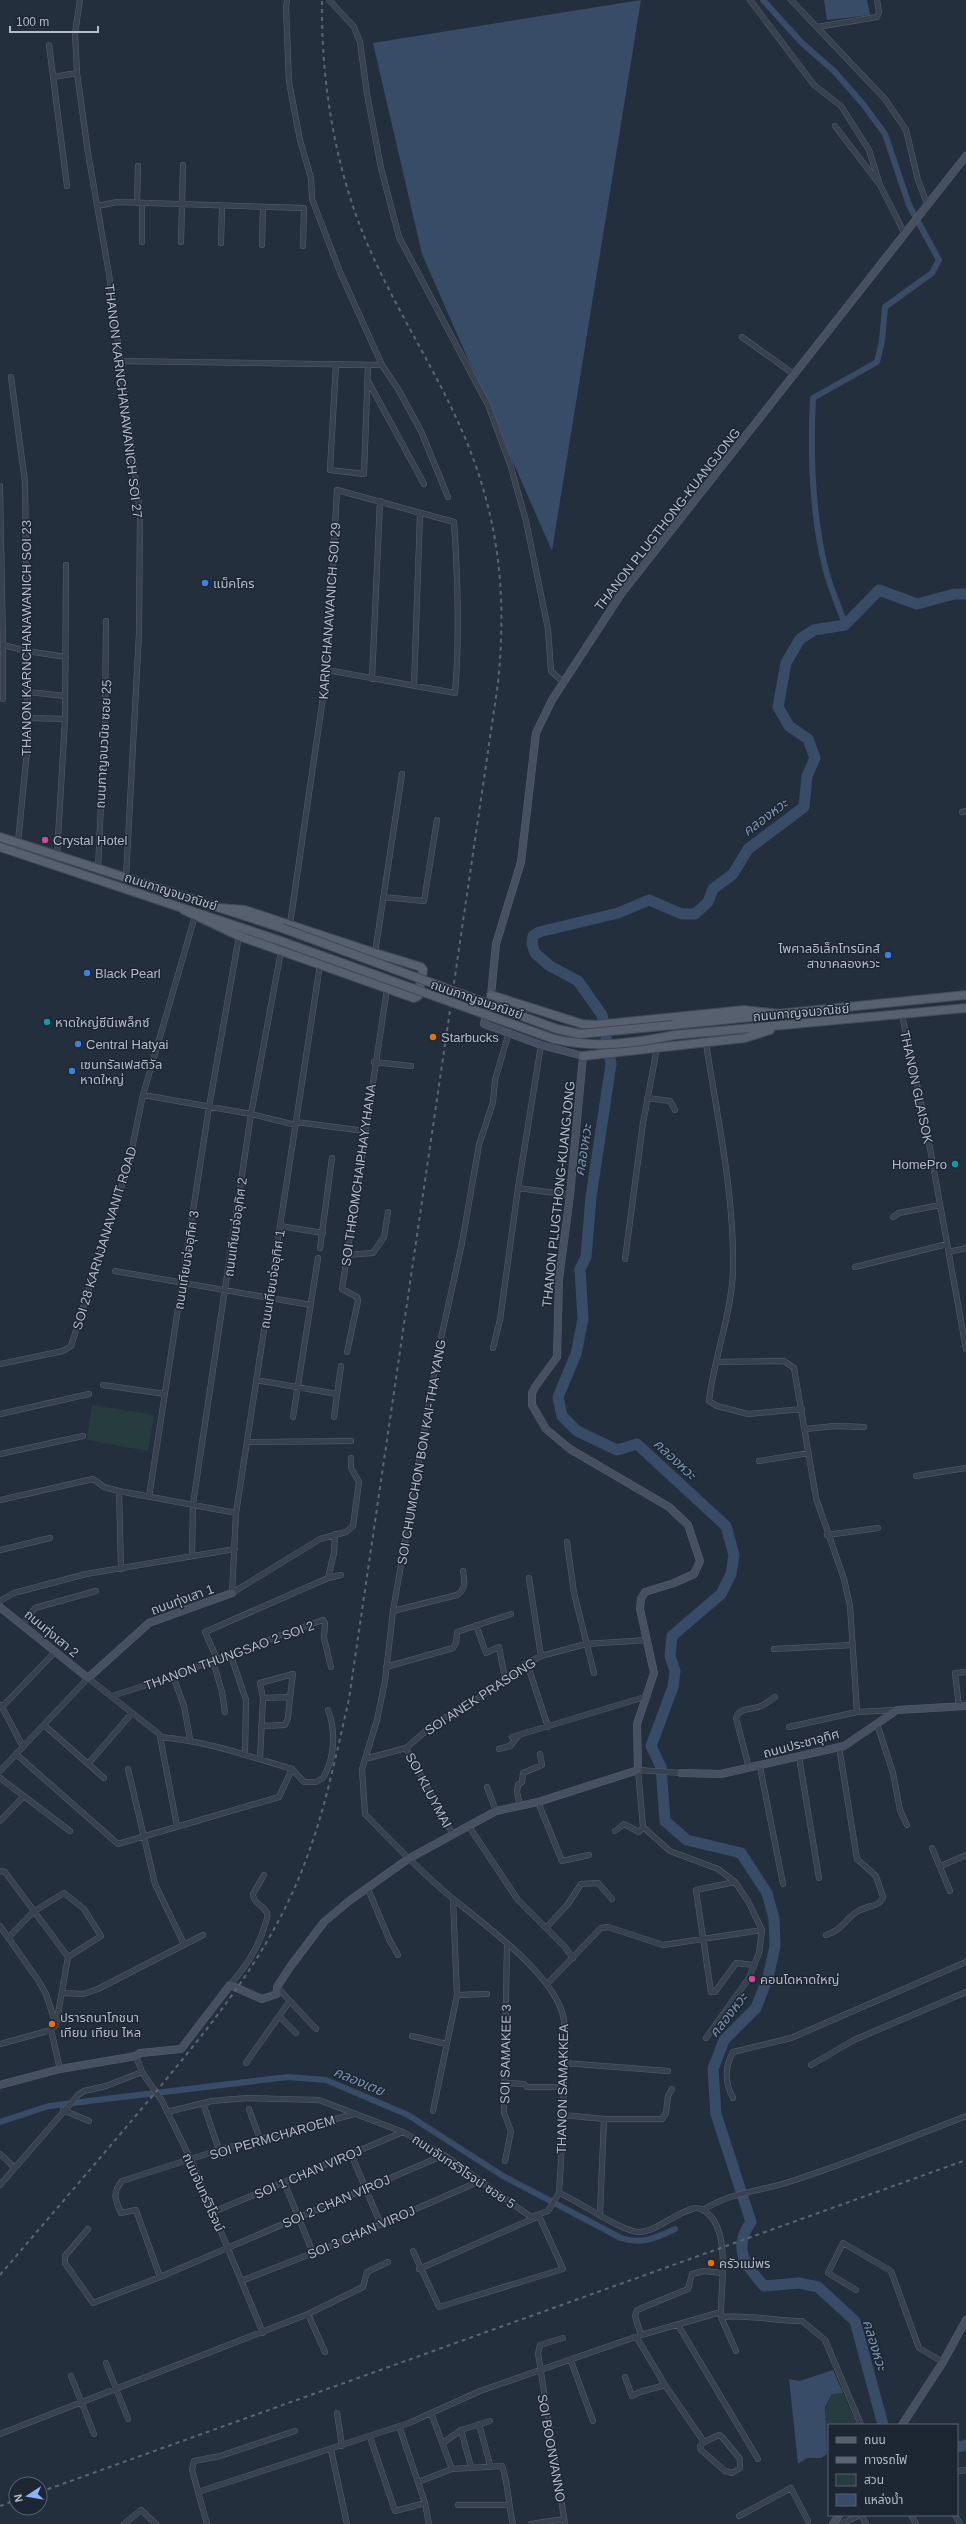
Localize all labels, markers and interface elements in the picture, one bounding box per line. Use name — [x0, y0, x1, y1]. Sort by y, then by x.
scale bar — [10, 8, 98, 34]
text: 100 m — [16, 15, 49, 29]
street label: THANON KARNCHANAWANICH SOI 27 — [102, 283, 145, 519]
street label: THANON PLUGTHONG-KUANGJONG — [591, 425, 743, 614]
street label: THANON KARNCHANAWANICH SOI 23 — [19, 520, 34, 756]
street label: KARNCHANAWANICH SOI 29 — [316, 522, 343, 700]
place label: แม็คโคร — [213, 576, 255, 591]
marker: แม็คโคร — [200, 578, 210, 588]
street label: ถนนกาญจนวนิช ซอย 25 — [93, 679, 114, 809]
water label: คลองหวะ — [739, 794, 792, 839]
place label: Crystal Hotel — [53, 833, 128, 848]
marker: Crystal Hotel — [40, 835, 50, 845]
street label: ถนนกาญจนวณิชย์ — [123, 869, 219, 914]
place label: ไพศาลอิเล็กโทรนิกส์ สาขาคลองหวะ — [778, 941, 880, 971]
marker: ไพศาลอิเล็กโทรนิกส์ สาขาคลองหวะ — [883, 950, 893, 960]
place label: Black Pearl — [95, 966, 161, 981]
marker: Black Pearl — [82, 968, 92, 978]
street label: ถนนกาญจนวณิชย์ — [429, 977, 525, 1022]
street label: ถนนกาญจนวณิชย์ — [752, 1001, 850, 1024]
place label: หาดใหญ่ซีนีเพล็กซ์ — [55, 1015, 150, 1030]
marker: หาดใหญ่ซีนีเพล็กซ์ — [42, 1017, 52, 1027]
street label: THANON GLAISOK — [897, 1029, 936, 1146]
place label: Starbucks — [441, 1030, 499, 1045]
marker: Starbucks — [428, 1032, 438, 1042]
place label: Central Hatyai — [86, 1037, 168, 1052]
marker: Central Hatyai — [73, 1039, 83, 1049]
place label: เซนทรัลเฟสติวัล หาดใหญ่ — [80, 1057, 163, 1087]
marker: เซนทรัลเฟสติวัล หาดใหญ่ — [67, 1066, 77, 1076]
street label: THANON PLUGTHONG-KUANGJONG — [539, 1080, 578, 1308]
street label: SOI THROMCHAIPHAYYHANA — [338, 1083, 379, 1267]
water label: คลองหวะ — [571, 1122, 595, 1177]
street label: SOI 28 KARNJANAVANIT ROAD — [69, 1145, 140, 1332]
place label: HomePro — [892, 1157, 947, 1172]
marker: HomePro — [950, 1159, 960, 1169]
street label: ถนนเทียนจ่ออุทิศ 2 — [221, 1177, 250, 1278]
street label: ถนนเทียนจ่ออุทิศ 3 — [171, 1210, 202, 1311]
street label: ถนนเทียนจ่ออุทิศ 1 — [257, 1229, 288, 1330]
street label: SOI CHUMCHON BON KAI-THA YANG — [394, 1338, 449, 1566]
water label: คลองหวะ — [651, 1435, 700, 1483]
street label: ถนนทุ่งเสา 1 — [149, 1581, 216, 1618]
street label: ถนนทุ่งเสา 2 — [22, 1606, 82, 1660]
street label: THANON THUNGSAO 2 SOI 2 — [142, 1618, 316, 1693]
street label: SOI ANEK PRASONG — [422, 1655, 539, 1738]
street label: ถนนประชาอุทิศ — [761, 1726, 841, 1761]
street label: SOI KLUYMAI — [402, 1750, 455, 1830]
place label: คอนโดหาดใหญ่ — [760, 1972, 839, 1987]
marker: คอนโดหาดใหญ่ — [747, 1974, 757, 1984]
water label: คลองหวะ — [706, 1989, 751, 2040]
street label: SOI SAMAKEE 3 — [497, 2004, 514, 2104]
place label: ปรารถนาโภชนา เทียน เทียน ไหล — [60, 2010, 141, 2040]
marker: ปรารถนาโภชนา เทียน เทียน ไหล — [47, 2019, 57, 2029]
street label: THANON SAMAKKEA — [554, 2024, 571, 2154]
water label: คลองเตย — [331, 2063, 388, 2099]
street label: SOI PERMCHAROEM — [208, 2112, 337, 2163]
street label: ถนนจันทร์วิโรจน์ ซอย 5 — [409, 2131, 518, 2212]
street label: SOI 1 CHAN VIROJ — [252, 2143, 364, 2202]
street label: ถนนจันทร์วิโรจน์ — [180, 2151, 228, 2234]
street label: SOI 2 CHAN VIROJ — [280, 2172, 392, 2231]
street label: SOI 3 CHAN VIROJ — [305, 2203, 417, 2262]
place label: ครัวแม่พร — [719, 2256, 770, 2271]
marker: ครัวแม่พร — [706, 2258, 716, 2268]
water label: คลองหวะ — [860, 2318, 891, 2373]
street label: SOI BOONVANNO — [535, 2393, 568, 2503]
legend — [828, 2424, 958, 2516]
text: ถนน — [864, 2433, 886, 2447]
text: ทางรถไฟ — [864, 2453, 907, 2467]
text: สวน — [864, 2473, 884, 2487]
north arrow — [8, 2476, 48, 2516]
text: แหล่งน้ำ — [864, 2491, 903, 2507]
text: N — [12, 2493, 25, 2503]

